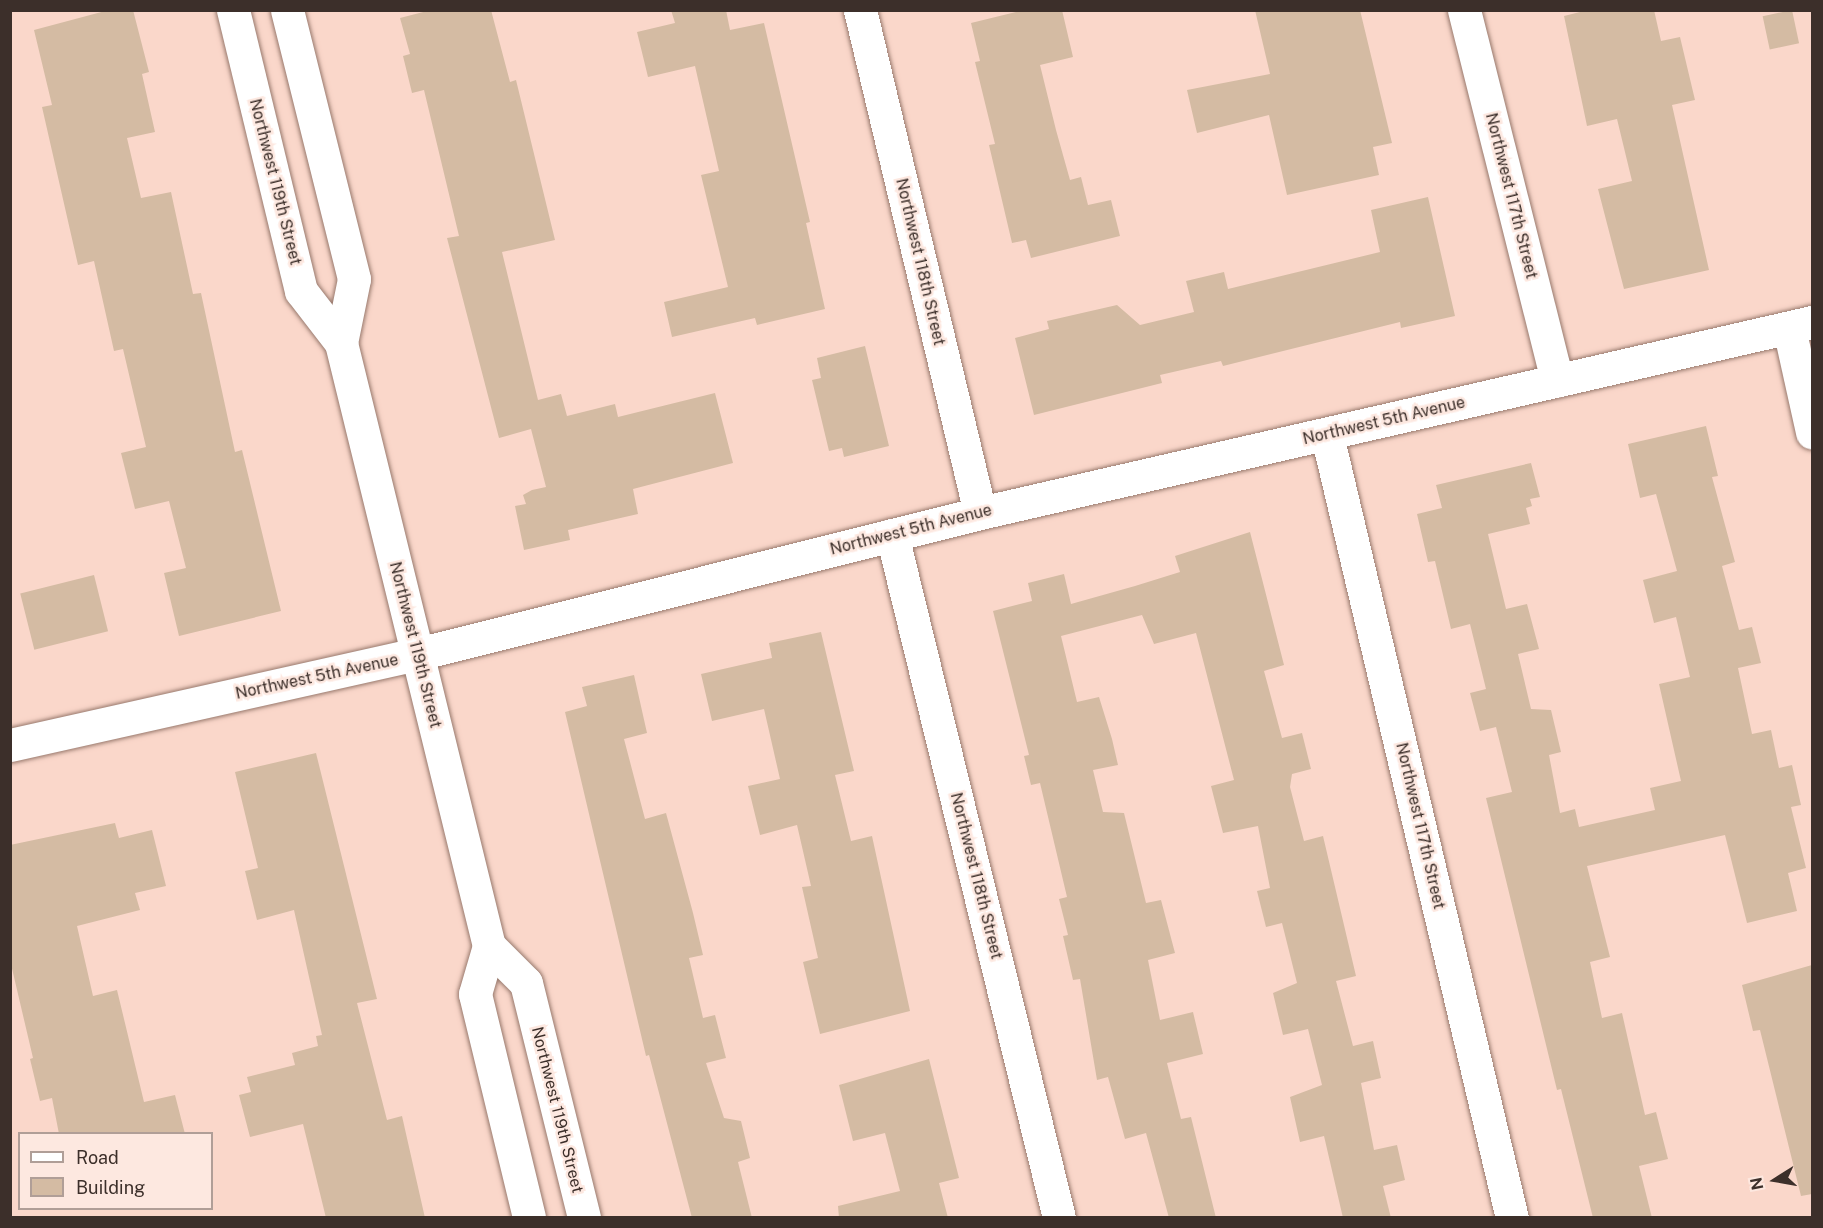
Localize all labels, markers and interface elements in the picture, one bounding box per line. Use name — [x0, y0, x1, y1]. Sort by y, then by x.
street label: Northwest 119th Street — [245, 97, 305, 267]
street label: Northwest 117th Street — [1481, 111, 1541, 281]
street label: Northwest 118th Street — [891, 177, 949, 347]
street label: Northwest 5th Avenue — [1301, 393, 1467, 449]
street label: Northwest 5th Avenue — [828, 501, 994, 559]
street label: Northwest 119th Street — [385, 560, 445, 730]
street label: Northwest 5th Avenue — [234, 650, 400, 704]
street label: Northwest 117th Street — [1391, 741, 1449, 911]
street label: Northwest 118th Street — [946, 791, 1006, 961]
street label: Northwest 119th Street — [527, 1025, 587, 1195]
legend — [18, 1132, 213, 1210]
text: Road — [76, 1147, 119, 1168]
north arrow — [1745, 1150, 1805, 1210]
text: N — [1746, 1176, 1767, 1191]
text: Building — [76, 1177, 145, 1198]

